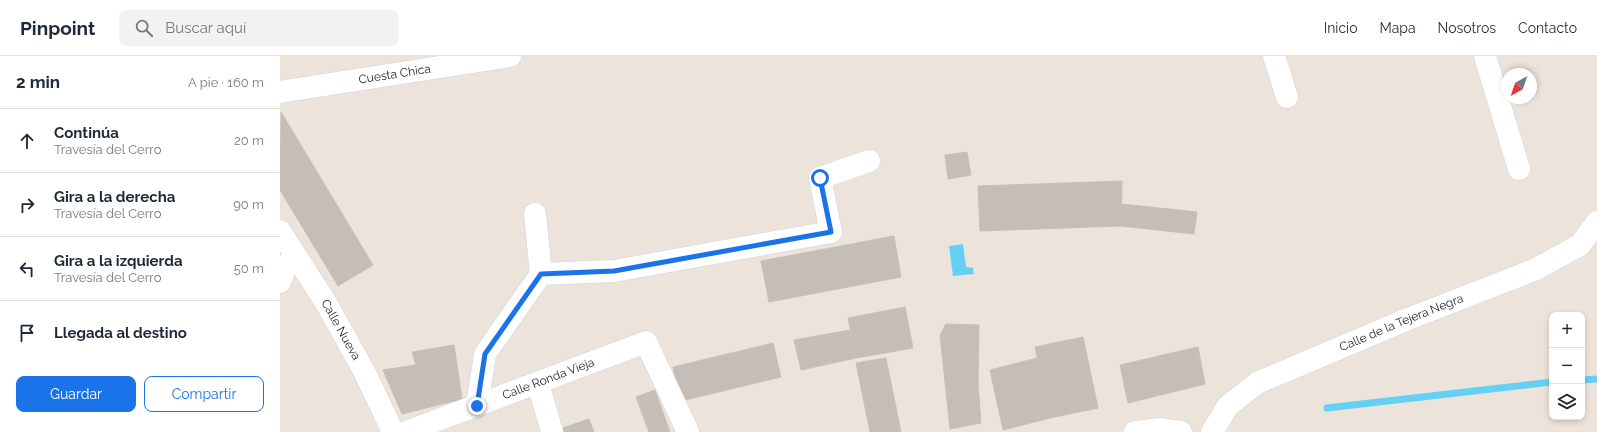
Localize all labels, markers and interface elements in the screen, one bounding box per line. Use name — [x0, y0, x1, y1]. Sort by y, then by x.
search box — [119, 10, 399, 46]
text: Pinpoint — [20, 17, 95, 39]
icon: search — [133, 17, 155, 39]
text: Buscar aquí — [165, 19, 246, 37]
text: Inicio — [1324, 20, 1357, 36]
text: Mapa — [1379, 20, 1416, 36]
text: Nosotros — [1438, 20, 1496, 36]
text: Contacto — [1518, 20, 1577, 36]
street label: Cuesta Chica — [358, 62, 432, 87]
north arrow — [1501, 68, 1537, 104]
text: 2 min — [16, 72, 60, 92]
text: A pie · 160 m — [188, 75, 264, 90]
text: Continúa — [54, 124, 119, 142]
icon: ahead — [16, 130, 38, 152]
text: 20 m — [234, 133, 264, 148]
text: Travesía del Cerro — [54, 142, 161, 157]
route start — [811, 169, 829, 187]
text: Gira a la derecha — [54, 188, 175, 206]
icon: right — [16, 194, 38, 216]
text: 90 m — [233, 197, 264, 212]
text: Travesía del Cerro — [54, 206, 161, 221]
text: Gira a la izquierda — [54, 252, 183, 270]
icon: left — [16, 258, 38, 280]
text: 50 m — [234, 261, 264, 276]
text: Travesía del Cerro — [54, 270, 161, 285]
street label: Calle de la Tejera Negra — [1337, 291, 1465, 354]
street label: Calle Nueva — [318, 297, 363, 363]
map controls — [1549, 312, 1585, 420]
button: + — [1549, 312, 1585, 348]
icon: arrive — [16, 322, 38, 344]
text: Llegada al destino — [54, 324, 187, 342]
button: − — [1549, 348, 1585, 384]
street label: Calle Ronda Vieja — [500, 355, 596, 402]
button: Guardar — [16, 376, 136, 412]
button: Compartir — [144, 376, 264, 412]
button: layers — [1549, 384, 1585, 420]
route end — [468, 397, 486, 415]

